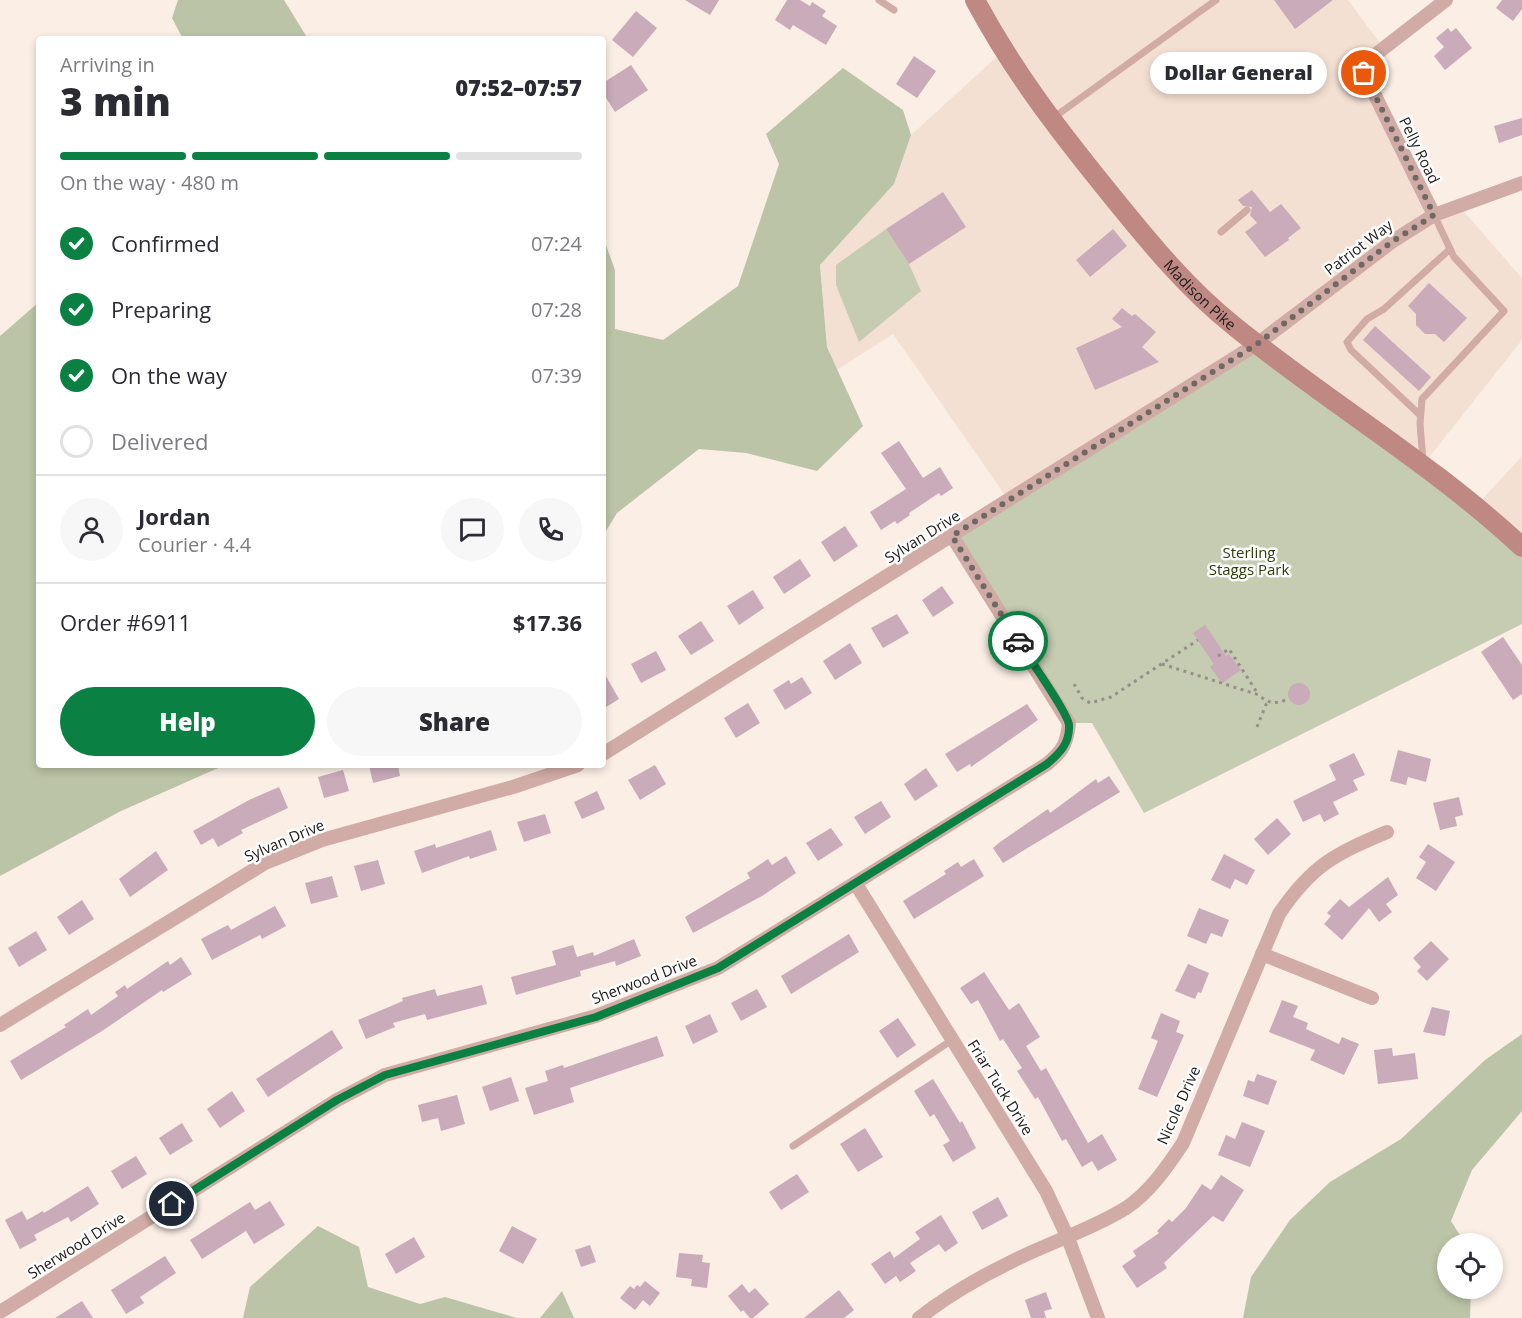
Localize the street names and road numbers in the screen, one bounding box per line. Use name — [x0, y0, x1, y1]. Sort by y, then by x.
street label: Pelly Road — [1395, 113, 1445, 187]
street label: Patriot Way — [1320, 214, 1397, 279]
street label: Madison Pike — [1160, 255, 1241, 334]
street label: Sylvan Drive — [881, 505, 963, 567]
street label: Sylvan Drive — [241, 814, 327, 866]
street label: Sherwood Drive — [588, 950, 700, 1008]
street label: Friar Tuck Drive — [964, 1035, 1038, 1139]
street label: Nicole Drive — [1152, 1063, 1204, 1147]
street label: Sherwood Drive — [23, 1207, 129, 1283]

